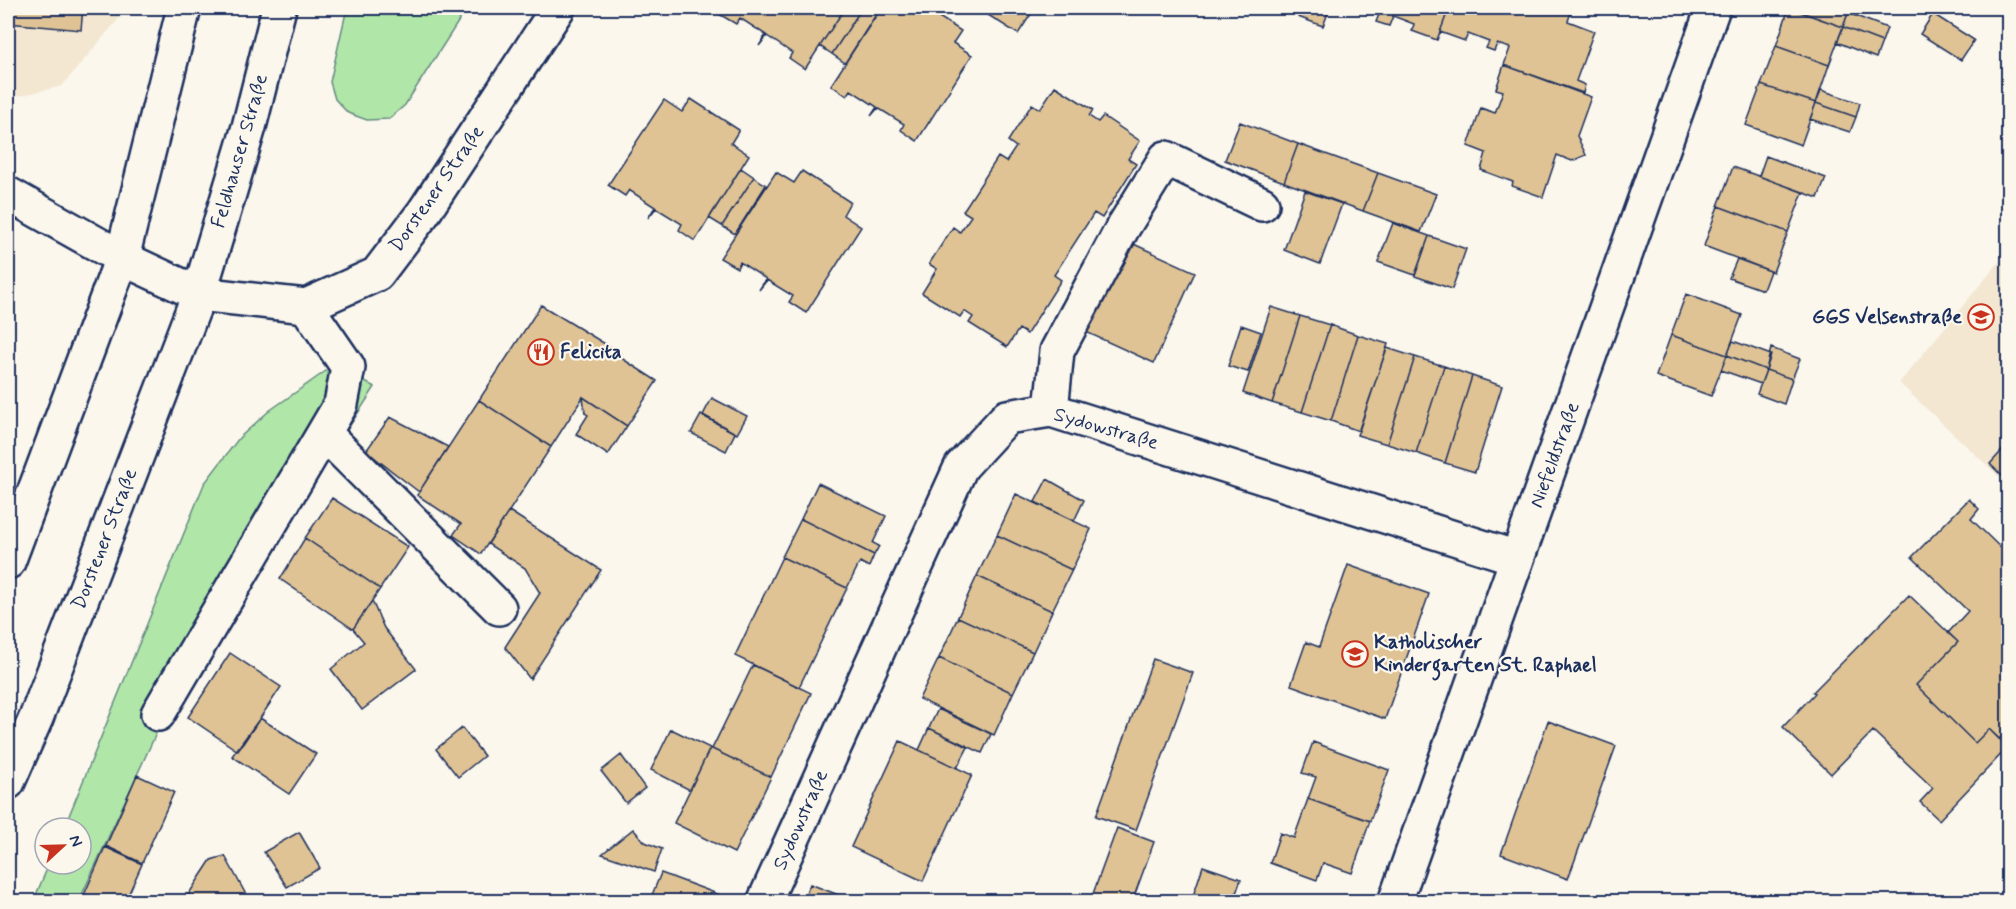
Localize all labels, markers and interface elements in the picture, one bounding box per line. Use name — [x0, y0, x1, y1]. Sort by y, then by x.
street label: Feldhauser Straße — [205, 71, 275, 231]
street label: Dorstener Straße — [383, 120, 491, 258]
school or university icon: GGS Velsenstraße — [1966, 302, 1996, 332]
place label: GGS Velsenstraße — [1812, 304, 1962, 331]
restaurant icon: Felicita — [526, 337, 556, 367]
place label: Felicita — [560, 339, 622, 366]
street label: Niefeldstraße — [1523, 398, 1587, 512]
street label: Sydowstraße — [1051, 401, 1162, 457]
street label: Dorstener Straße — [66, 464, 144, 614]
place label: Katholischer Kindergarten St. Raphael — [1374, 629, 1597, 681]
school or university icon: Katholischer Kindergarten St. Raphael — [1340, 639, 1370, 669]
street label: Sydowstraße — [767, 765, 835, 875]
north arrow — [33, 816, 93, 876]
text: N — [64, 832, 87, 850]

